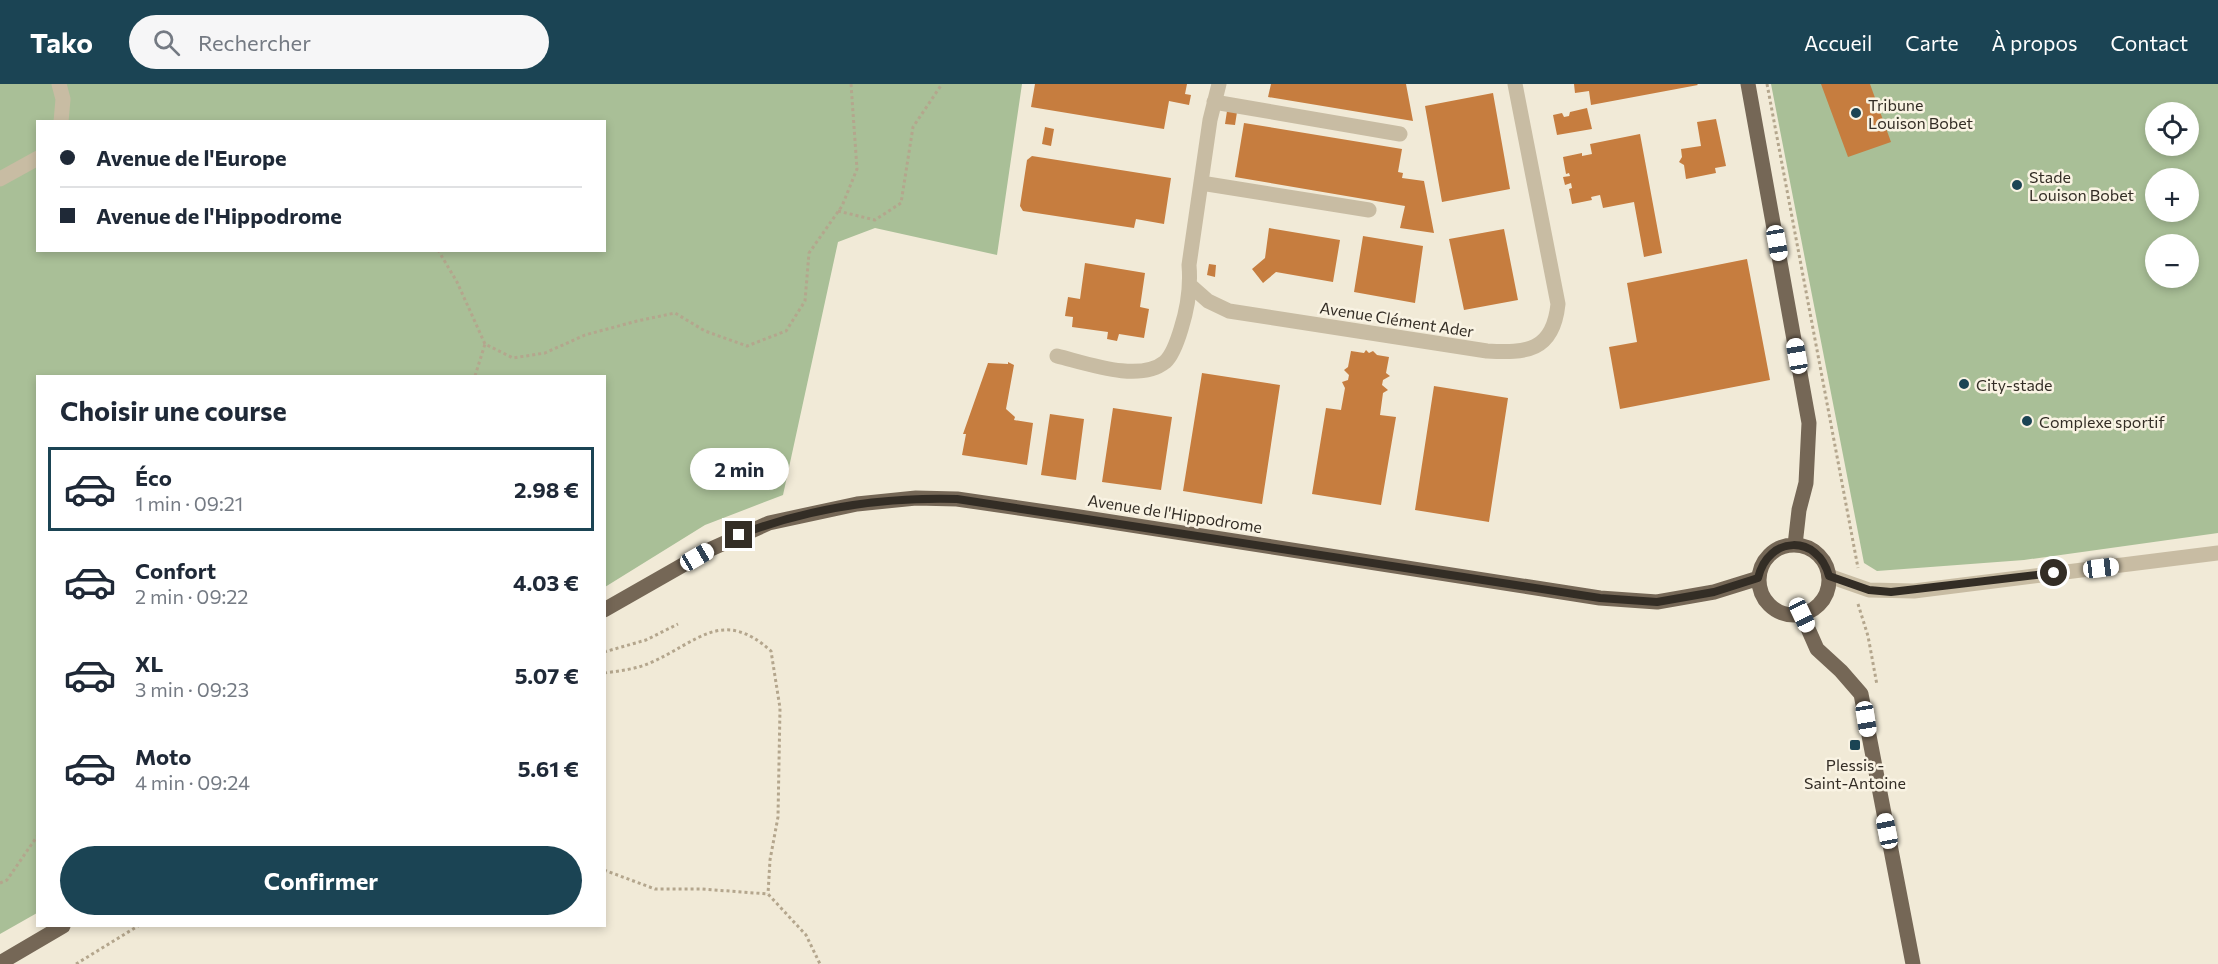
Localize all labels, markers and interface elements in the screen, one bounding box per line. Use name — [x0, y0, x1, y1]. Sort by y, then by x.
search box — [129, 15, 549, 69]
text: Tako — [30, 25, 93, 59]
icon: search — [150, 26, 183, 59]
text: Rechercher — [198, 29, 311, 56]
text: Accueil — [1804, 30, 1872, 55]
text: Carte — [1905, 30, 1959, 55]
text: À propos — [1992, 30, 2077, 55]
text: Contact — [2110, 30, 2188, 55]
place label: Tribune Louison Bobet — [1868, 95, 1974, 132]
map controls — [2145, 102, 2199, 288]
button: locate — [2145, 102, 2199, 156]
marker: Tribune Louison Bobet — [1849, 106, 1863, 120]
text: Avenue de l'Europe — [96, 144, 287, 171]
place label: Stade Louison Bobet — [2029, 167, 2135, 204]
button: + — [2145, 168, 2199, 222]
marker: Stade Louison Bobet — [2010, 178, 2024, 192]
text: Avenue de l'Hippodrome — [96, 202, 342, 229]
car — [1765, 224, 1789, 262]
button: − — [2145, 234, 2199, 288]
street label: Avenue Clément Ader — [1319, 297, 1476, 341]
car — [1785, 337, 1809, 375]
place label: City-stade — [1976, 375, 2053, 394]
marker: City-stade — [1957, 377, 1971, 391]
text: Choisir une course — [60, 394, 287, 427]
place label: Complexe sportif — [2039, 412, 2165, 431]
marker: Complexe sportif — [2020, 414, 2034, 428]
callout: 2 min — [690, 448, 789, 490]
text: 2 min — [715, 457, 764, 481]
icon: car — [63, 462, 117, 516]
text: Éco — [135, 464, 172, 491]
text: 2.98 € — [514, 476, 579, 503]
street label: Avenue de l'Hippodrome — [1086, 490, 1264, 536]
text: 1 min · 09:21 — [135, 491, 243, 515]
route end — [725, 521, 752, 548]
car — [677, 540, 717, 574]
icon: car — [63, 555, 117, 609]
text: Confort — [135, 557, 216, 584]
car — [2082, 557, 2120, 579]
route start — [2040, 559, 2067, 586]
text: 4.03 € — [513, 569, 579, 596]
text: 2 min · 09:22 — [135, 584, 248, 608]
car — [1786, 595, 1818, 635]
icon: car — [63, 648, 117, 702]
text: XL — [135, 650, 163, 677]
text: 5.07 € — [515, 662, 579, 689]
text: 3 min · 09:23 — [135, 677, 249, 701]
car — [1854, 700, 1878, 738]
marker: Plessis - Saint-Antoine — [1848, 738, 1862, 752]
icon: car — [63, 741, 117, 795]
text: Moto — [135, 743, 191, 770]
text: 5.61 € — [518, 755, 579, 782]
place label: Plessis - Saint-Antoine — [1804, 755, 1906, 792]
text: 4 min · 09:24 — [135, 770, 250, 794]
car — [1875, 812, 1899, 850]
button: Confirmer — [60, 846, 582, 915]

